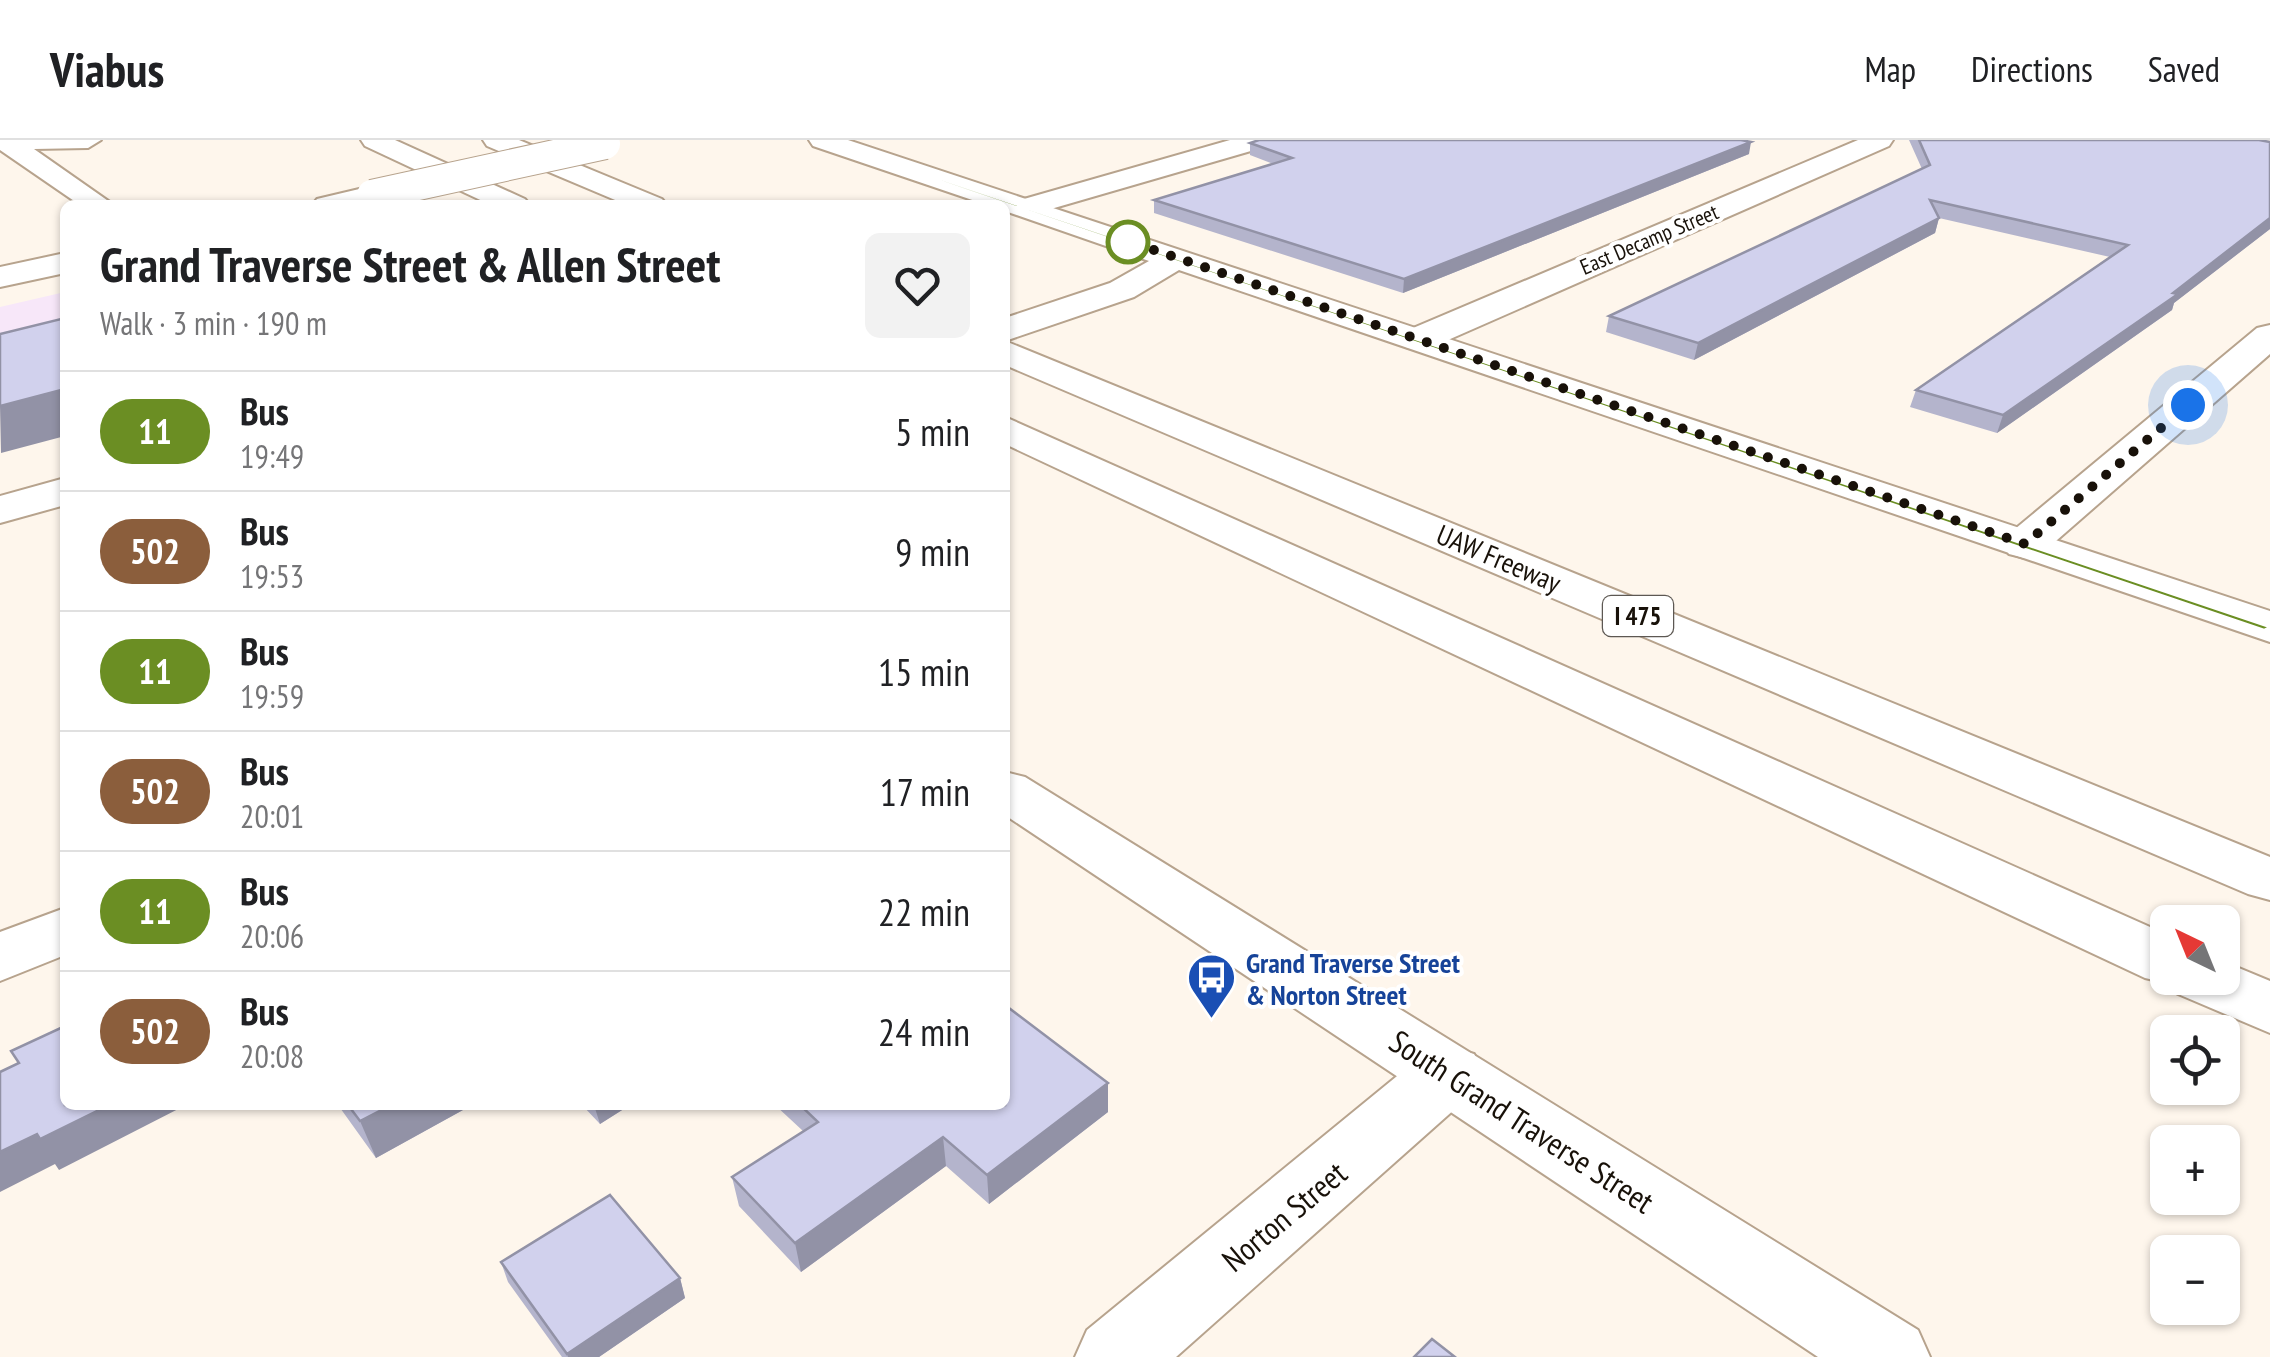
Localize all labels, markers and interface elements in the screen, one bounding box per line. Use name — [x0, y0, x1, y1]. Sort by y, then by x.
text: Viabus — [50, 38, 164, 100]
text: Map — [1865, 46, 1916, 92]
text: Directions — [1971, 46, 2093, 92]
text: Saved — [2148, 46, 2220, 92]
street label: East Decamp Street — [1576, 197, 1722, 281]
unlabelled marker — [1107, 221, 1149, 263]
text: Grand Traverse Street & Allen Street — [100, 233, 720, 295]
button: heart — [865, 233, 970, 338]
text: Walk · 3 min · 190 m — [100, 302, 327, 344]
your location — [2163, 380, 2213, 430]
text: Bus — [240, 386, 289, 435]
text: 5 min — [895, 407, 970, 456]
text: 11 — [138, 408, 172, 454]
text: 19:49 — [240, 435, 304, 477]
text: Bus — [240, 506, 289, 555]
street label: UAW Freeway — [1431, 515, 1567, 601]
text: 9 min — [895, 527, 970, 576]
text: 502 — [130, 528, 180, 574]
text: 19:53 — [240, 555, 304, 597]
road number: I 475 — [1603, 596, 1673, 636]
text: Bus — [240, 626, 289, 675]
text: 15 min — [878, 647, 970, 696]
text: 11 — [138, 648, 172, 694]
text: 19:59 — [240, 675, 304, 717]
text: Bus — [240, 746, 289, 795]
text: 17 min — [880, 767, 970, 816]
text: 502 — [130, 768, 180, 814]
text: 20:01 — [240, 795, 304, 837]
text: Bus — [240, 866, 289, 915]
text: 22 min — [878, 887, 970, 936]
text: 11 — [138, 888, 172, 934]
north arrow — [2150, 905, 2240, 995]
map controls — [2150, 905, 2240, 1325]
text: 20:06 — [240, 915, 304, 957]
place label: Grand Traverse Street & Norton Street — [1246, 944, 1460, 1013]
bus stop icon: Grand Traverse Street & Norton Street — [1185, 952, 1237, 1020]
text: Bus — [240, 986, 289, 1035]
text: 24 min — [878, 1007, 970, 1056]
text: 502 — [130, 1008, 180, 1054]
button: locate — [2150, 1015, 2240, 1105]
street label: South Grand Traverse Street — [1382, 1020, 1662, 1222]
text: 20:08 — [240, 1035, 304, 1077]
button: + — [2150, 1125, 2240, 1215]
street label: Norton Street — [1213, 1152, 1355, 1280]
button: − — [2150, 1235, 2240, 1325]

